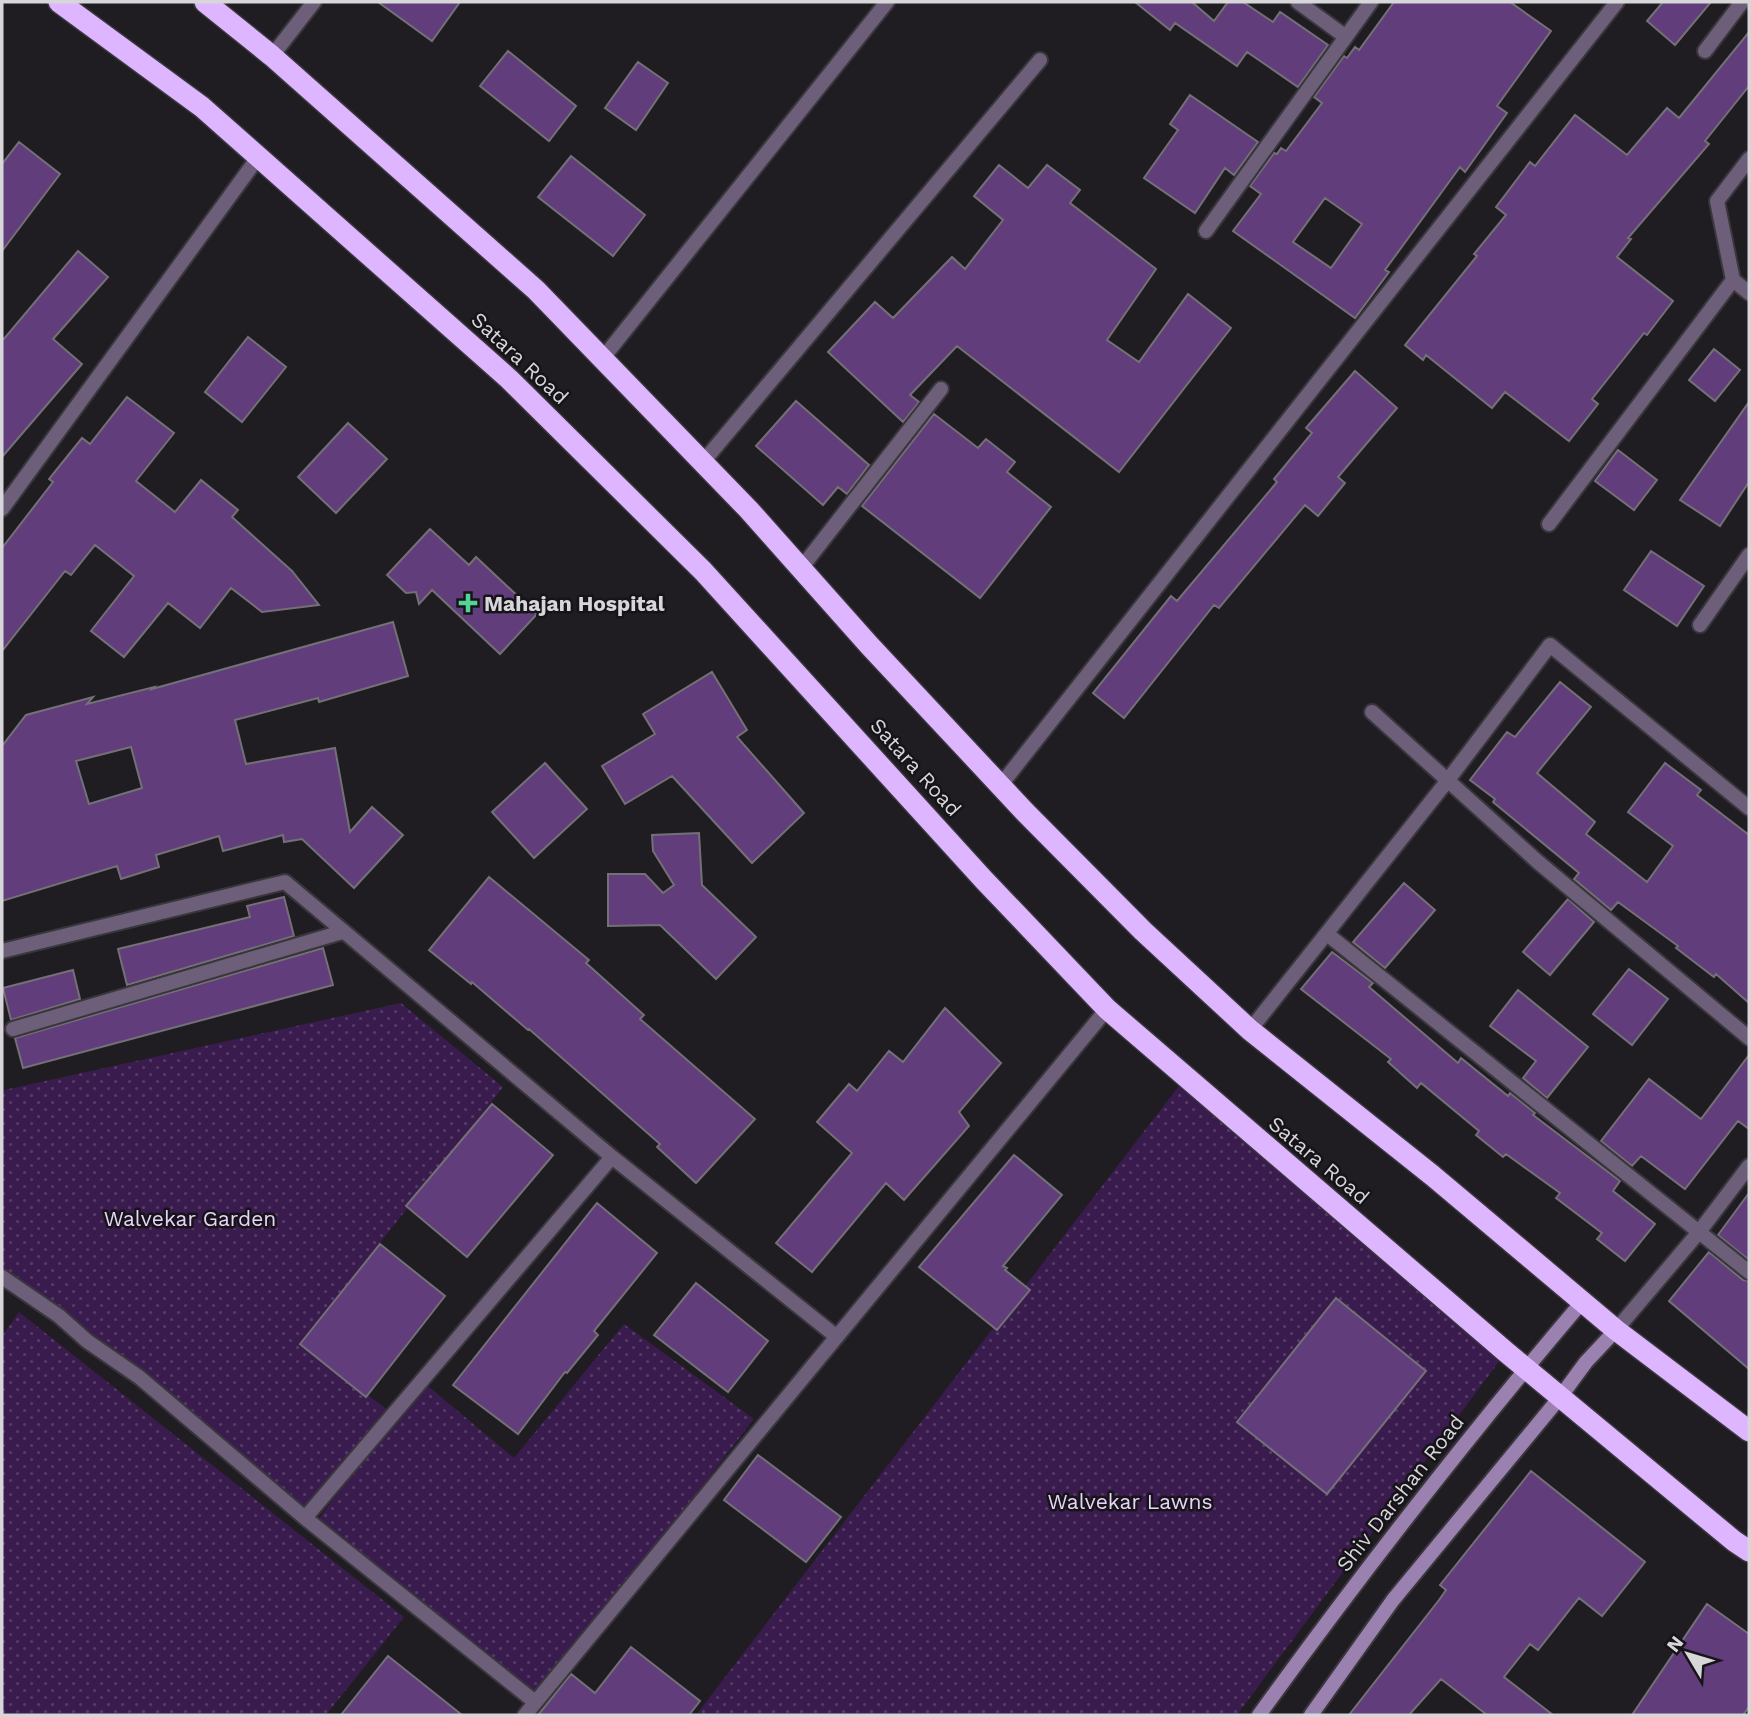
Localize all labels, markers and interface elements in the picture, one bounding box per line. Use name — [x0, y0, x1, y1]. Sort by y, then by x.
street label: Satara Road — [466, 307, 574, 409]
place label: Mahajan Hospital — [484, 591, 665, 616]
marker: Mahajan Hospital — [458, 593, 478, 613]
street label: Satara Road — [865, 713, 967, 821]
street label: Satara Road — [1264, 1111, 1374, 1209]
park label: Walvekar Garden — [104, 1206, 276, 1231]
street label: Shiv Darshan Road — [1331, 1410, 1469, 1576]
park label: Walvekar Lawns — [1048, 1489, 1212, 1514]
north arrow — [1653, 1619, 1723, 1689]
text: N — [1662, 1631, 1688, 1656]

